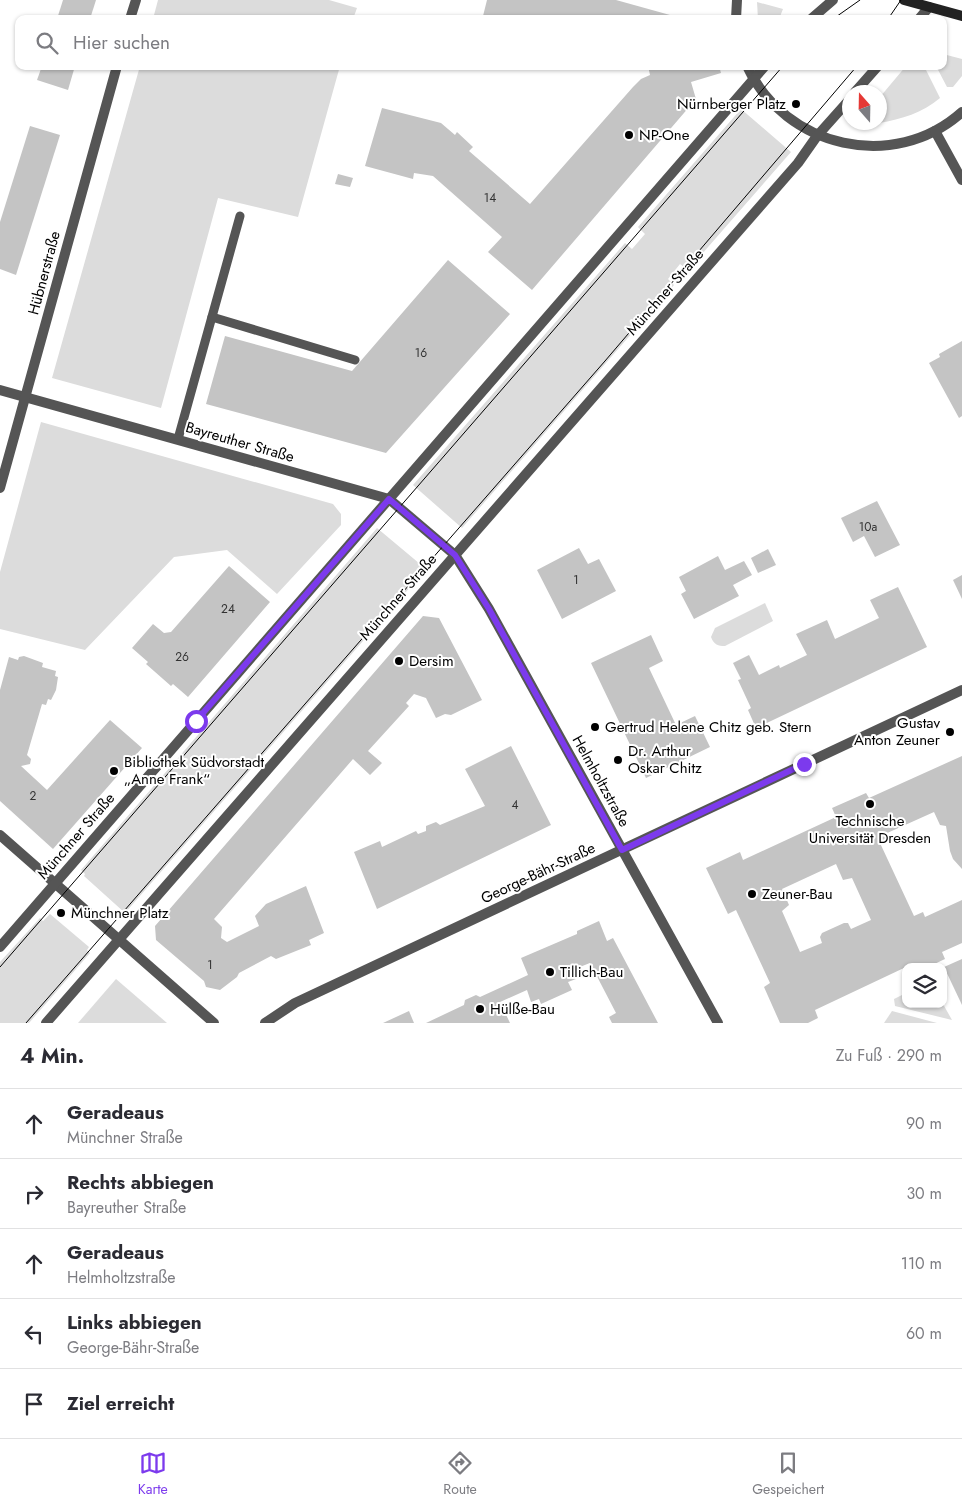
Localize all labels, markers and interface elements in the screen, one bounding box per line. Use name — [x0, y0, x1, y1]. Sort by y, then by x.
search box — [15, 15, 947, 70]
icon: search — [33, 29, 61, 57]
text: Hier suchen — [73, 29, 170, 56]
north arrow — [842, 85, 887, 130]
place label: Nürnberger Platz — [677, 93, 786, 115]
marker: Nürnberger Platz — [790, 98, 802, 110]
place label: NP-One — [639, 124, 690, 146]
marker: NP-One — [623, 129, 635, 141]
house number: 14 — [484, 189, 496, 207]
street label: Hübnerstraße — [22, 228, 66, 317]
street label: Münchner Straße — [621, 244, 709, 340]
house number: 16 — [415, 344, 427, 362]
street label: Bayreuther Straße — [183, 416, 297, 468]
house number: 10a — [859, 518, 877, 536]
street label: Münchner Straße — [354, 549, 442, 645]
house number: 1 — [573, 571, 579, 589]
house number: 24 — [221, 600, 235, 618]
house number: 26 — [175, 648, 189, 666]
place label: Dersim — [409, 650, 454, 672]
marker: Dersim — [393, 655, 405, 667]
route start — [185, 710, 208, 733]
place label: Gustav Anton Zeuner — [854, 712, 941, 751]
place label: Gertrud Helene Chitz geb. Stern — [605, 716, 812, 738]
marker: Gertrud Helene Chitz geb. Stern — [589, 721, 601, 733]
marker: Gustav Anton Zeuner — [944, 726, 956, 738]
street label: Helmholtzstraße — [567, 731, 635, 831]
place label: Dr. Arthur Oskar Chitz — [628, 740, 702, 779]
place label: Bibliothek Südvorstadt „Anne Frank“ — [124, 751, 264, 790]
route end — [793, 753, 816, 776]
marker: Dr. Arthur Oskar Chitz — [612, 754, 624, 766]
marker: Bibliothek Südvorstadt „Anne Frank“ — [108, 765, 120, 777]
house number: 2 — [30, 787, 37, 805]
street label: Münchner Straße — [32, 788, 120, 884]
house number: 4 — [512, 796, 519, 814]
marker: Technische Universität Dresden — [864, 798, 876, 810]
place label: Technische Universität Dresden — [809, 810, 931, 849]
street label: George-Bähr-Straße — [477, 837, 599, 909]
place label: Zeuner-Bau — [762, 883, 833, 905]
marker: Zeuner-Bau — [746, 888, 758, 900]
place label: Münchner Platz — [71, 902, 169, 924]
marker: Münchner Platz — [55, 907, 67, 919]
house number: 1 — [207, 956, 213, 974]
place label: Tillich-Bau — [560, 961, 623, 983]
map controls — [902, 963, 947, 1008]
button: layers — [902, 963, 947, 1008]
marker: Tillich-Bau — [544, 966, 556, 978]
place label: Hülße-Bau — [490, 998, 555, 1020]
marker: Hülße-Bau — [474, 1003, 486, 1015]
text: 4 Min. — [20, 1041, 84, 1071]
text: Zu Fuß · 290 m — [836, 1044, 942, 1067]
text: Geradeaus — [67, 1099, 164, 1126]
icon: ahead — [20, 1110, 48, 1138]
text: 90 m — [906, 1112, 942, 1135]
text: Münchner Straße — [67, 1126, 183, 1149]
text: Rechts abbiegen — [67, 1169, 214, 1196]
icon: right — [20, 1180, 48, 1208]
text: 30 m — [906, 1182, 942, 1205]
text: Bayreuther Straße — [67, 1196, 186, 1219]
text: Geradeaus — [67, 1239, 164, 1266]
icon: ahead — [20, 1250, 48, 1278]
text: 110 m — [901, 1252, 942, 1275]
text: Helmholtzstraße — [67, 1266, 176, 1289]
text: Links abbiegen — [67, 1309, 202, 1336]
icon: left — [20, 1320, 48, 1348]
text: 60 m — [906, 1322, 942, 1345]
text: George-Bähr-Straße — [67, 1336, 199, 1359]
icon: arrive — [20, 1390, 48, 1418]
text: Ziel erreicht — [67, 1390, 174, 1417]
tab: Karte — [138, 1449, 168, 1499]
tab: Route — [443, 1449, 477, 1499]
tab: Gespeichert — [752, 1449, 824, 1499]

